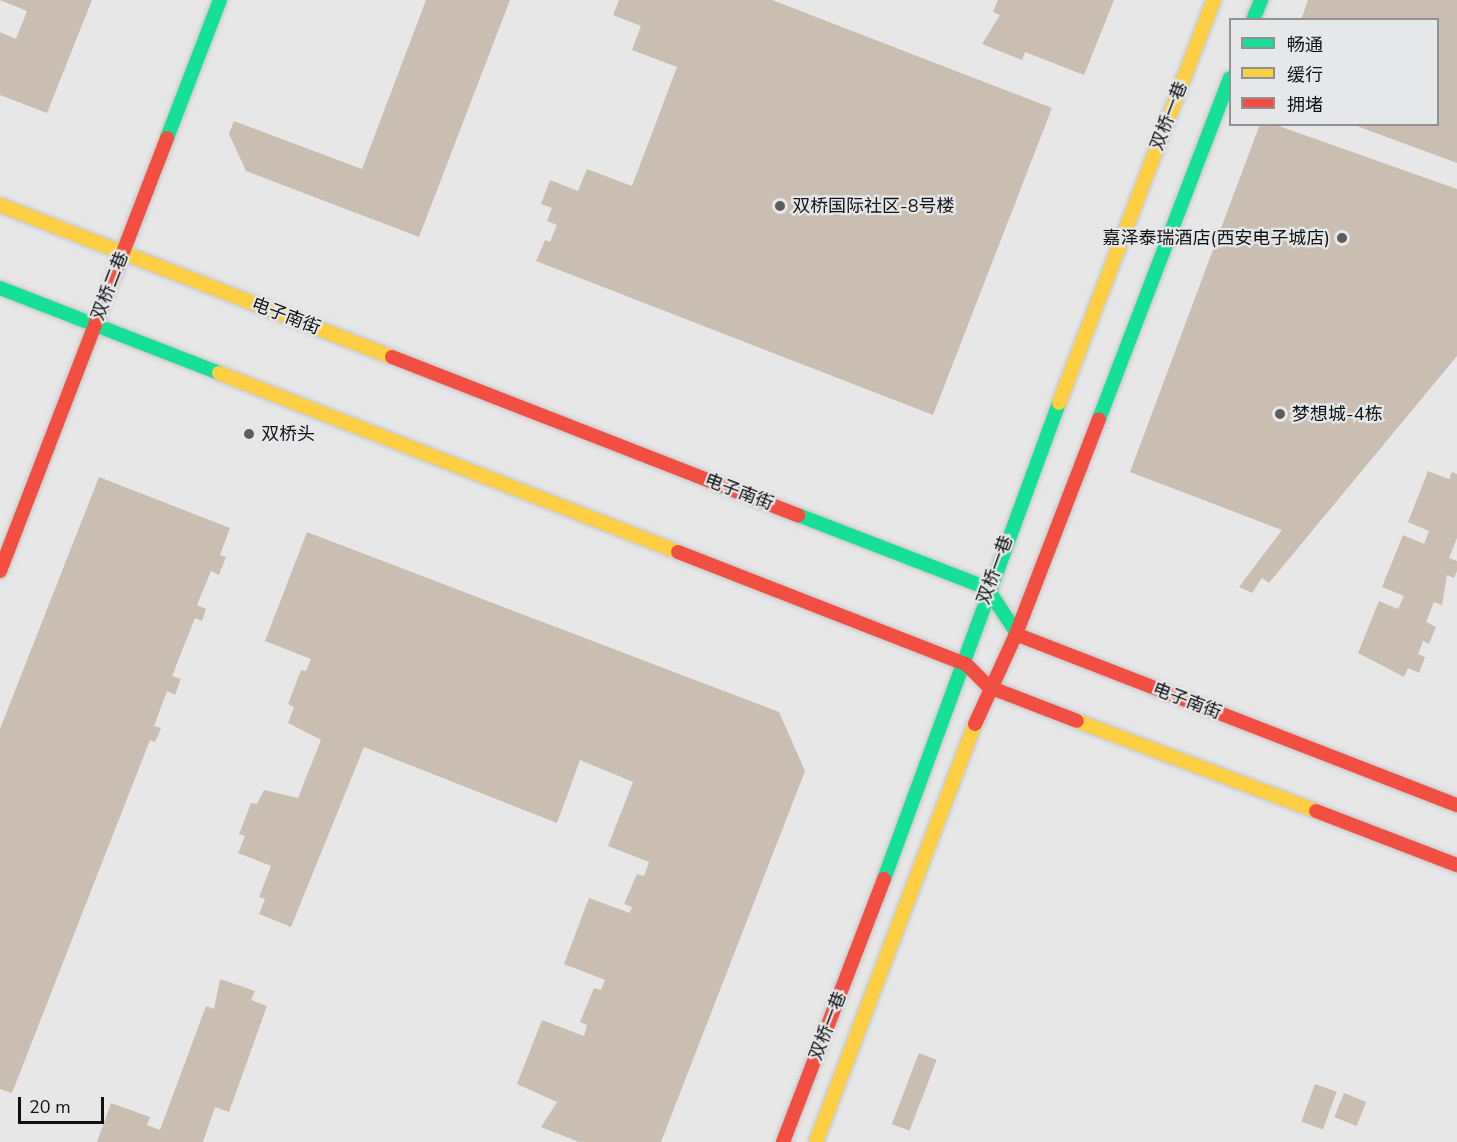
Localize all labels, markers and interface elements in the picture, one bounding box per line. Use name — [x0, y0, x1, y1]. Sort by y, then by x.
legend — [1229, 18, 1439, 126]
text: 畅通 — [1287, 33, 1323, 57]
text: 缓行 — [1287, 63, 1323, 87]
street label: 双桥一巷 — [1146, 79, 1192, 153]
text: 拥堵 — [1287, 93, 1323, 117]
place label: 双桥国际社区-8号楼 — [792, 195, 954, 217]
marker: 双桥国际社区-8号楼 — [773, 199, 787, 213]
place label: 嘉泽泰瑞酒店(西安电子城店) — [1103, 227, 1330, 249]
marker: 嘉泽泰瑞酒店(西安电子城店) — [1335, 231, 1349, 245]
street label: 双桥二巷 — [87, 249, 133, 323]
street label: 电子南街 — [249, 293, 323, 339]
place label: 梦想城-4栋 — [1292, 403, 1382, 425]
marker: 梦想城-4栋 — [1273, 407, 1287, 421]
place label: 双桥头 — [261, 423, 315, 445]
marker: 双桥头 — [242, 427, 256, 441]
street label: 电子南街 — [702, 469, 776, 515]
street label: 双桥一巷 — [973, 532, 1017, 608]
street label: 电子南街 — [1150, 678, 1224, 724]
street label: 双桥一巷 — [805, 989, 851, 1063]
scale bar — [21, 1085, 106, 1123]
text: 20 m — [29, 1095, 71, 1119]

